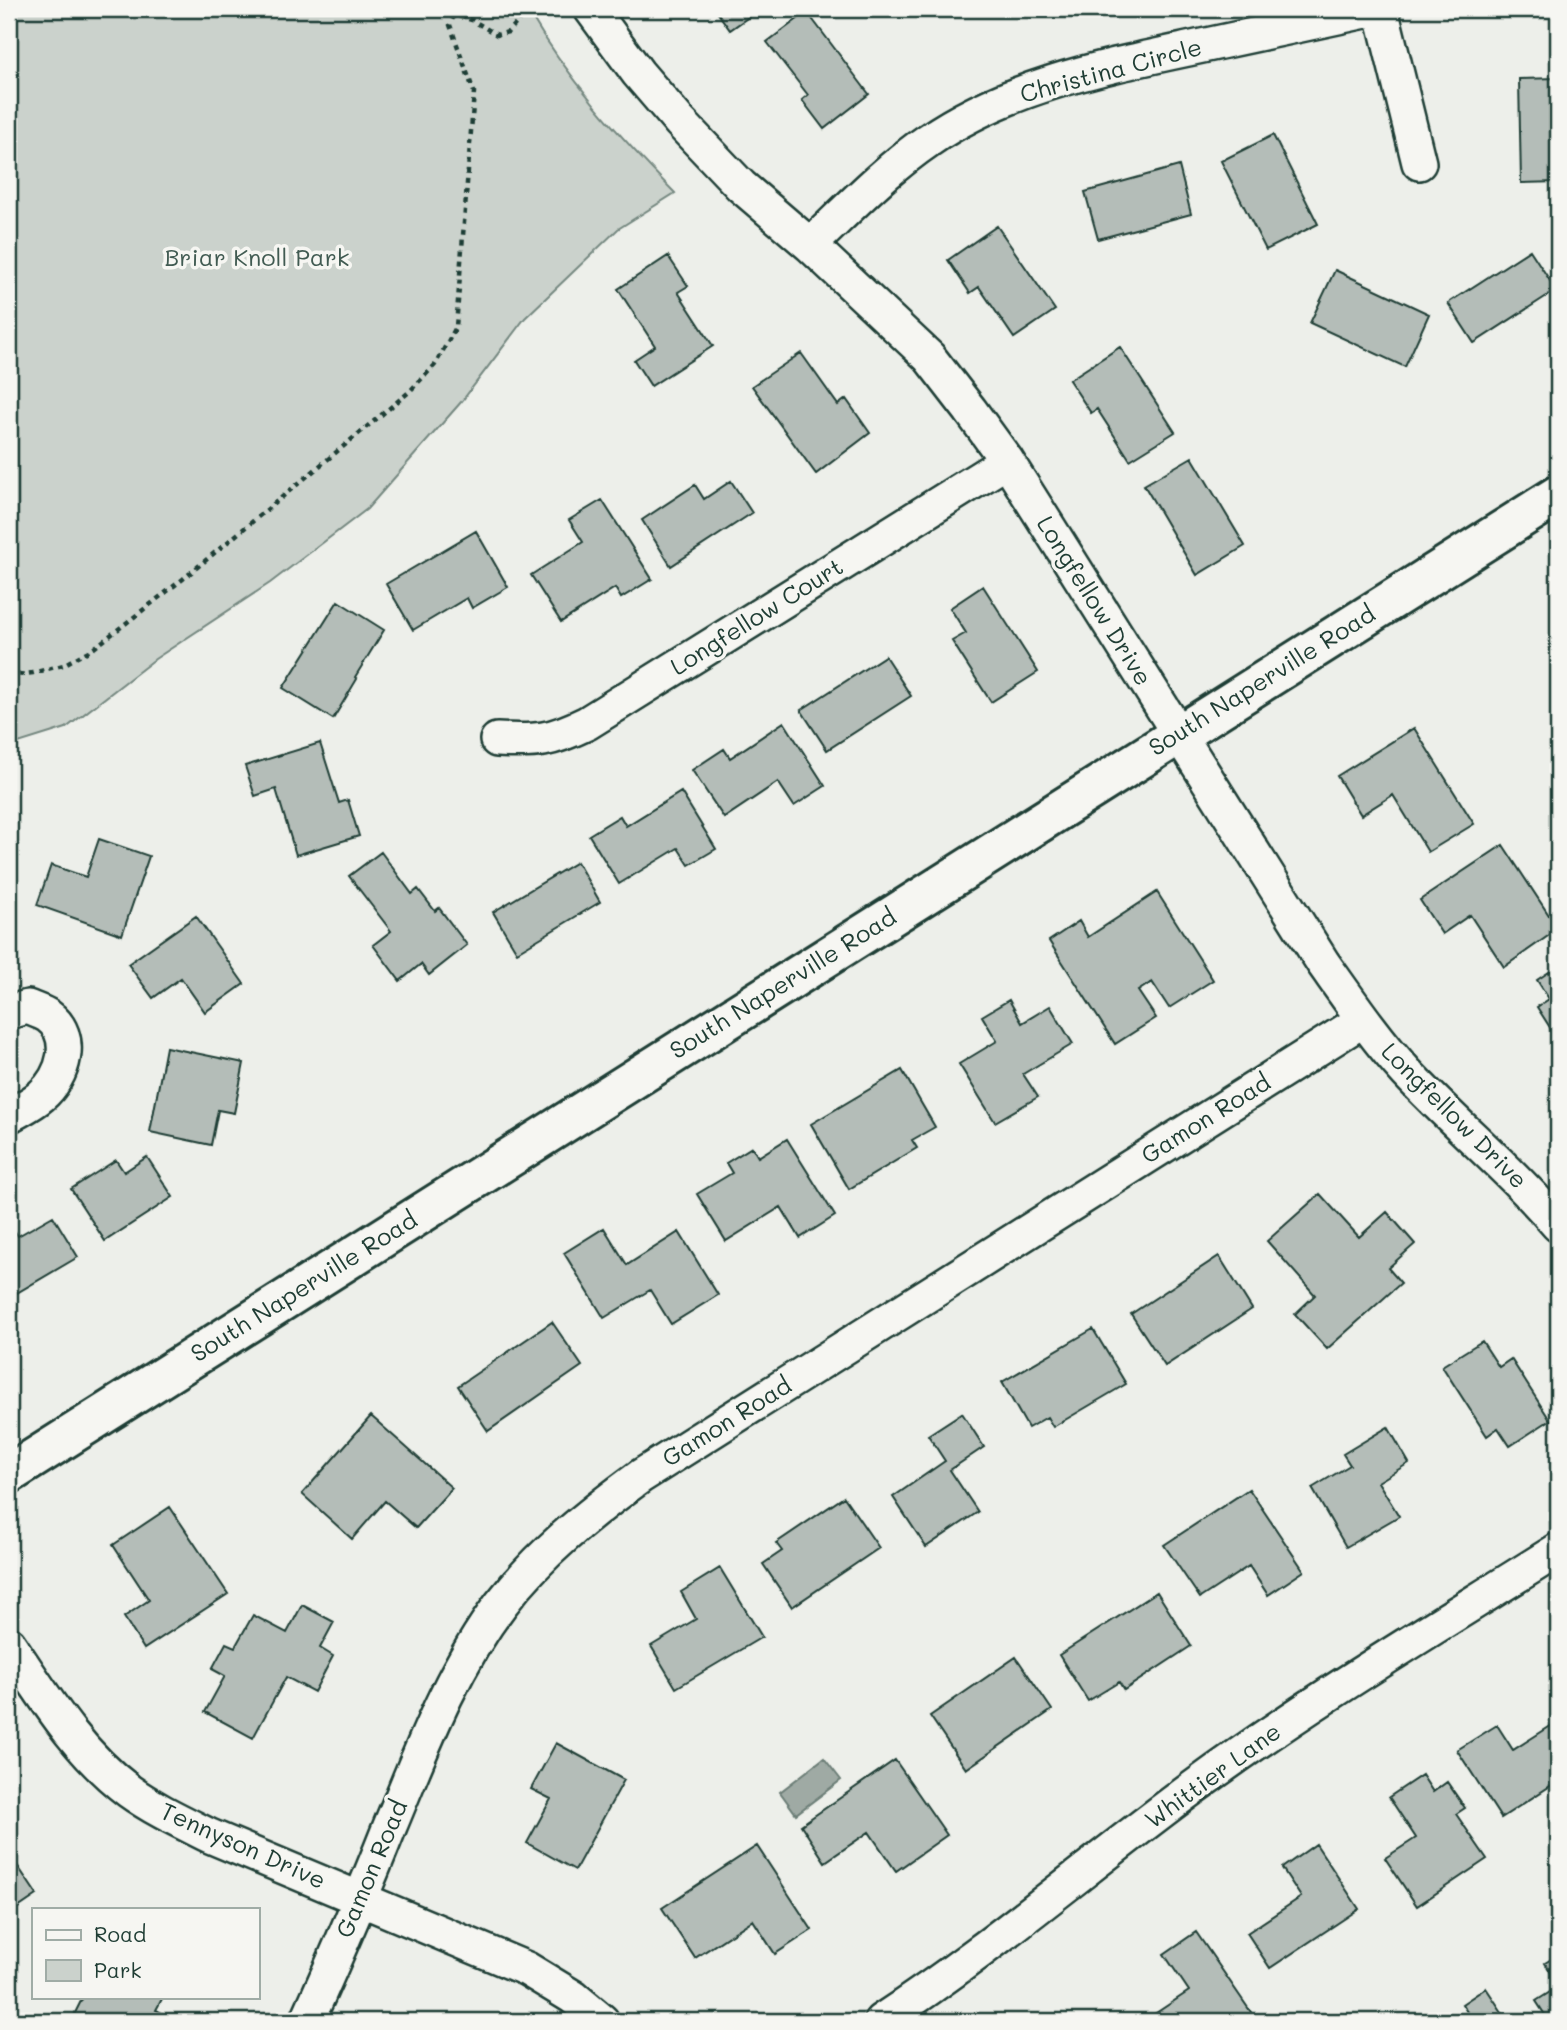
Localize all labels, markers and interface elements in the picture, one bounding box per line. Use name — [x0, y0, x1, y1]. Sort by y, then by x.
street label: Christina Circle — [1016, 30, 1205, 109]
park label: Briar Knoll Park — [164, 241, 350, 272]
street label: Longfellow Drive — [1031, 510, 1160, 691]
street label: Longfellow Court — [664, 550, 848, 681]
street label: South Naperville Road — [1142, 597, 1380, 762]
street label: South Naperville Road — [663, 900, 901, 1065]
street label: Longfellow Drive — [1375, 1035, 1535, 1195]
street label: Gamon Road — [1135, 1066, 1276, 1170]
street label: South Naperville Road — [184, 1203, 422, 1368]
street label: Gamon Road — [656, 1369, 797, 1473]
street label: Whittier Lane — [1138, 1715, 1286, 1835]
street label: Tennyson Drive — [156, 1794, 331, 1895]
street label: Gamon Road — [328, 1795, 414, 1942]
legend — [32, 1908, 259, 1998]
text: Road — [94, 1920, 146, 1947]
text: Park — [94, 1956, 142, 1983]

